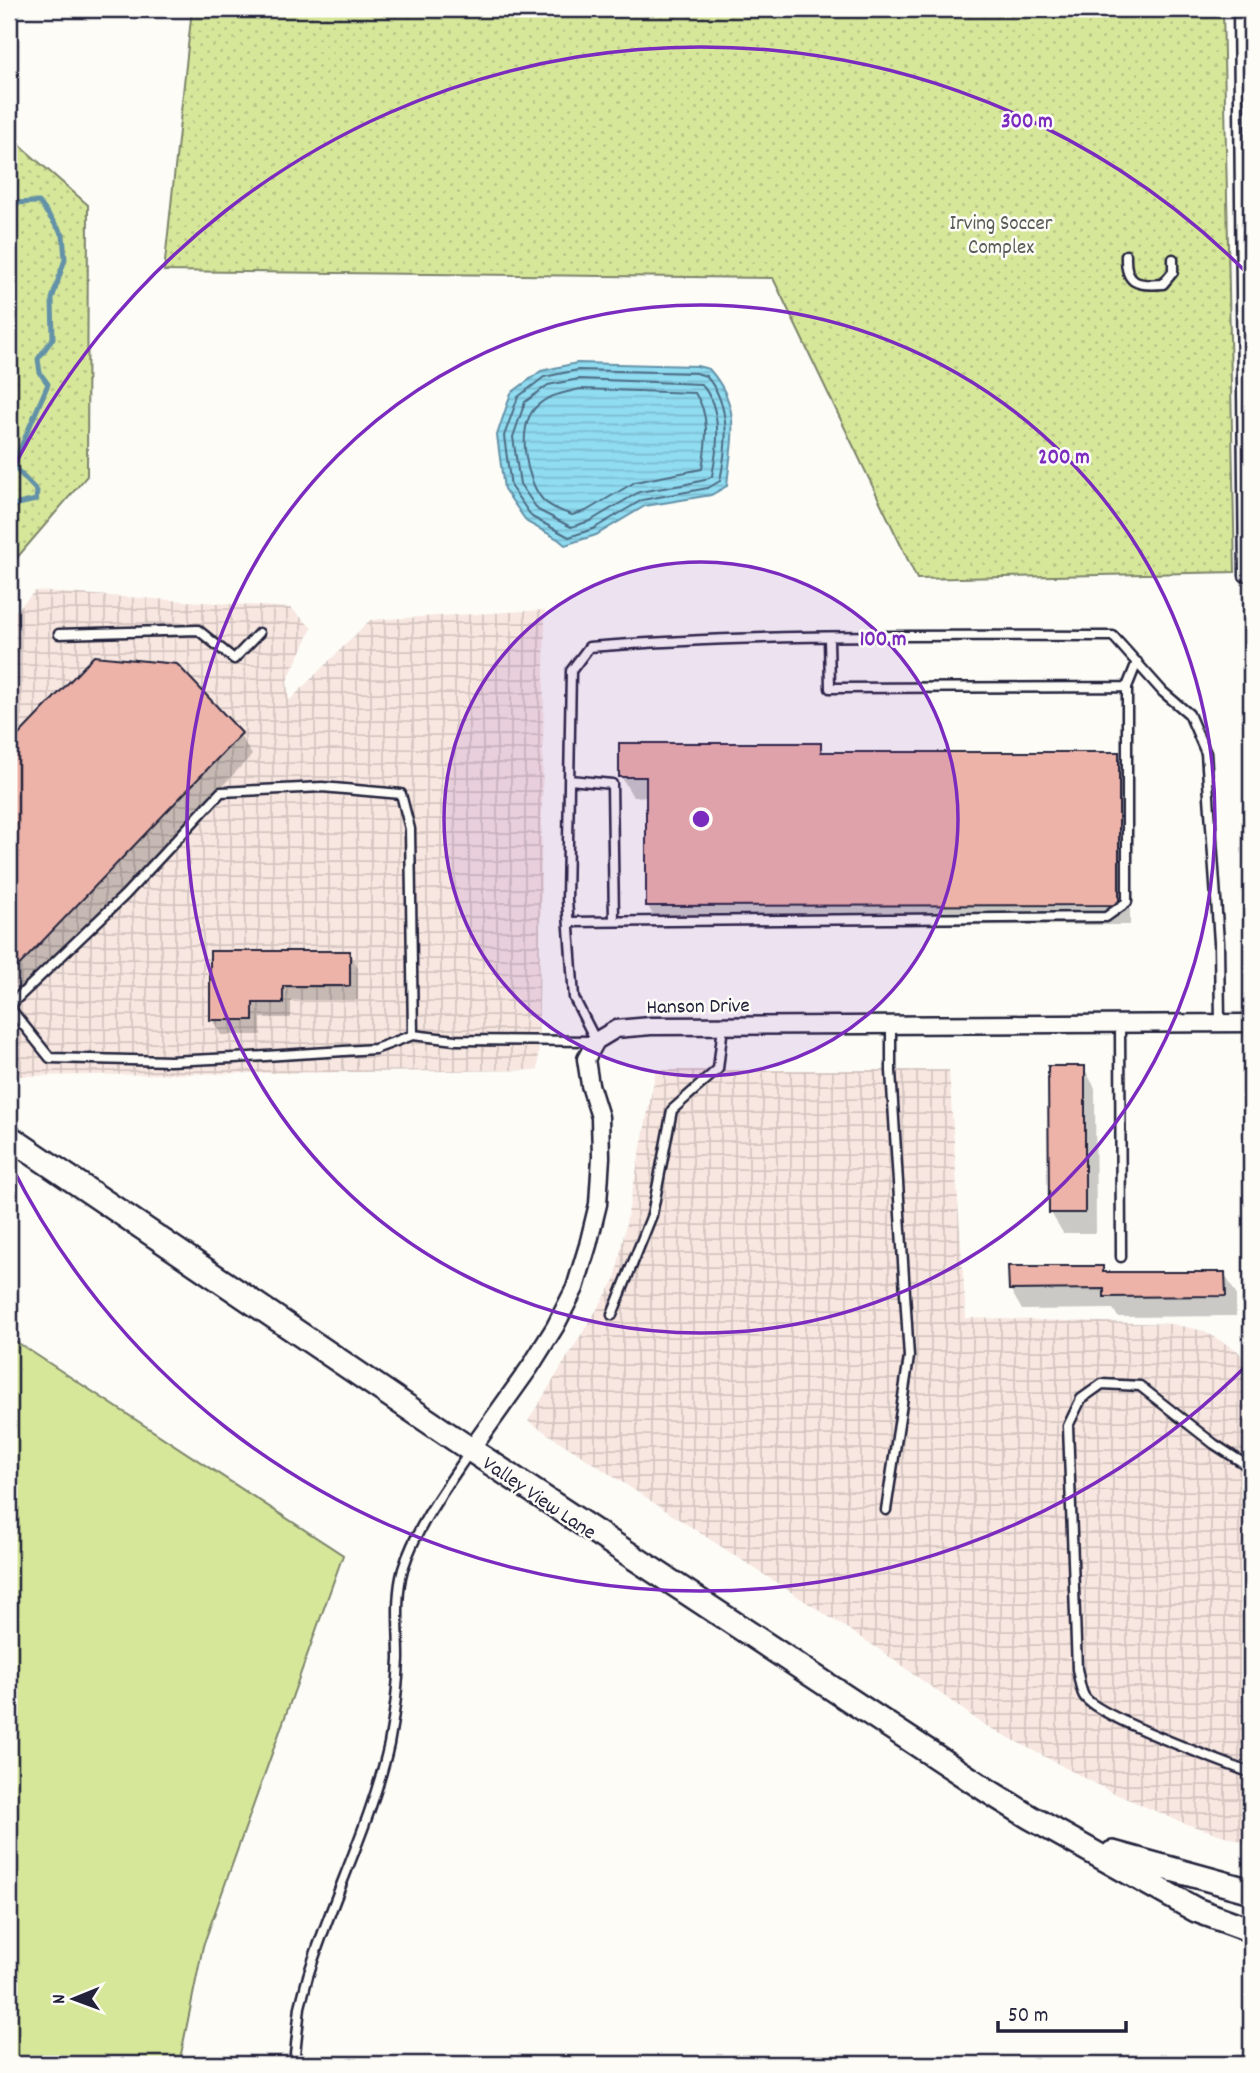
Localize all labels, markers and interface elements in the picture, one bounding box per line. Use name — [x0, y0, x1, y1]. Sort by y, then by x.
text: 300 m — [1001, 108, 1053, 138]
park label: Irving Soccer Complex — [949, 210, 1053, 264]
text: 200 m — [1038, 444, 1090, 474]
text: 100 m — [860, 626, 906, 656]
centre of rings — [689, 807, 713, 831]
street label: Hanson Drive — [646, 992, 750, 1024]
street label: Valley View Lane — [475, 1450, 601, 1549]
north arrow — [38, 1965, 108, 2035]
scale bar — [998, 1989, 1125, 2033]
text: N — [47, 1994, 74, 2004]
text: 50 m — [1008, 2002, 1048, 2032]

